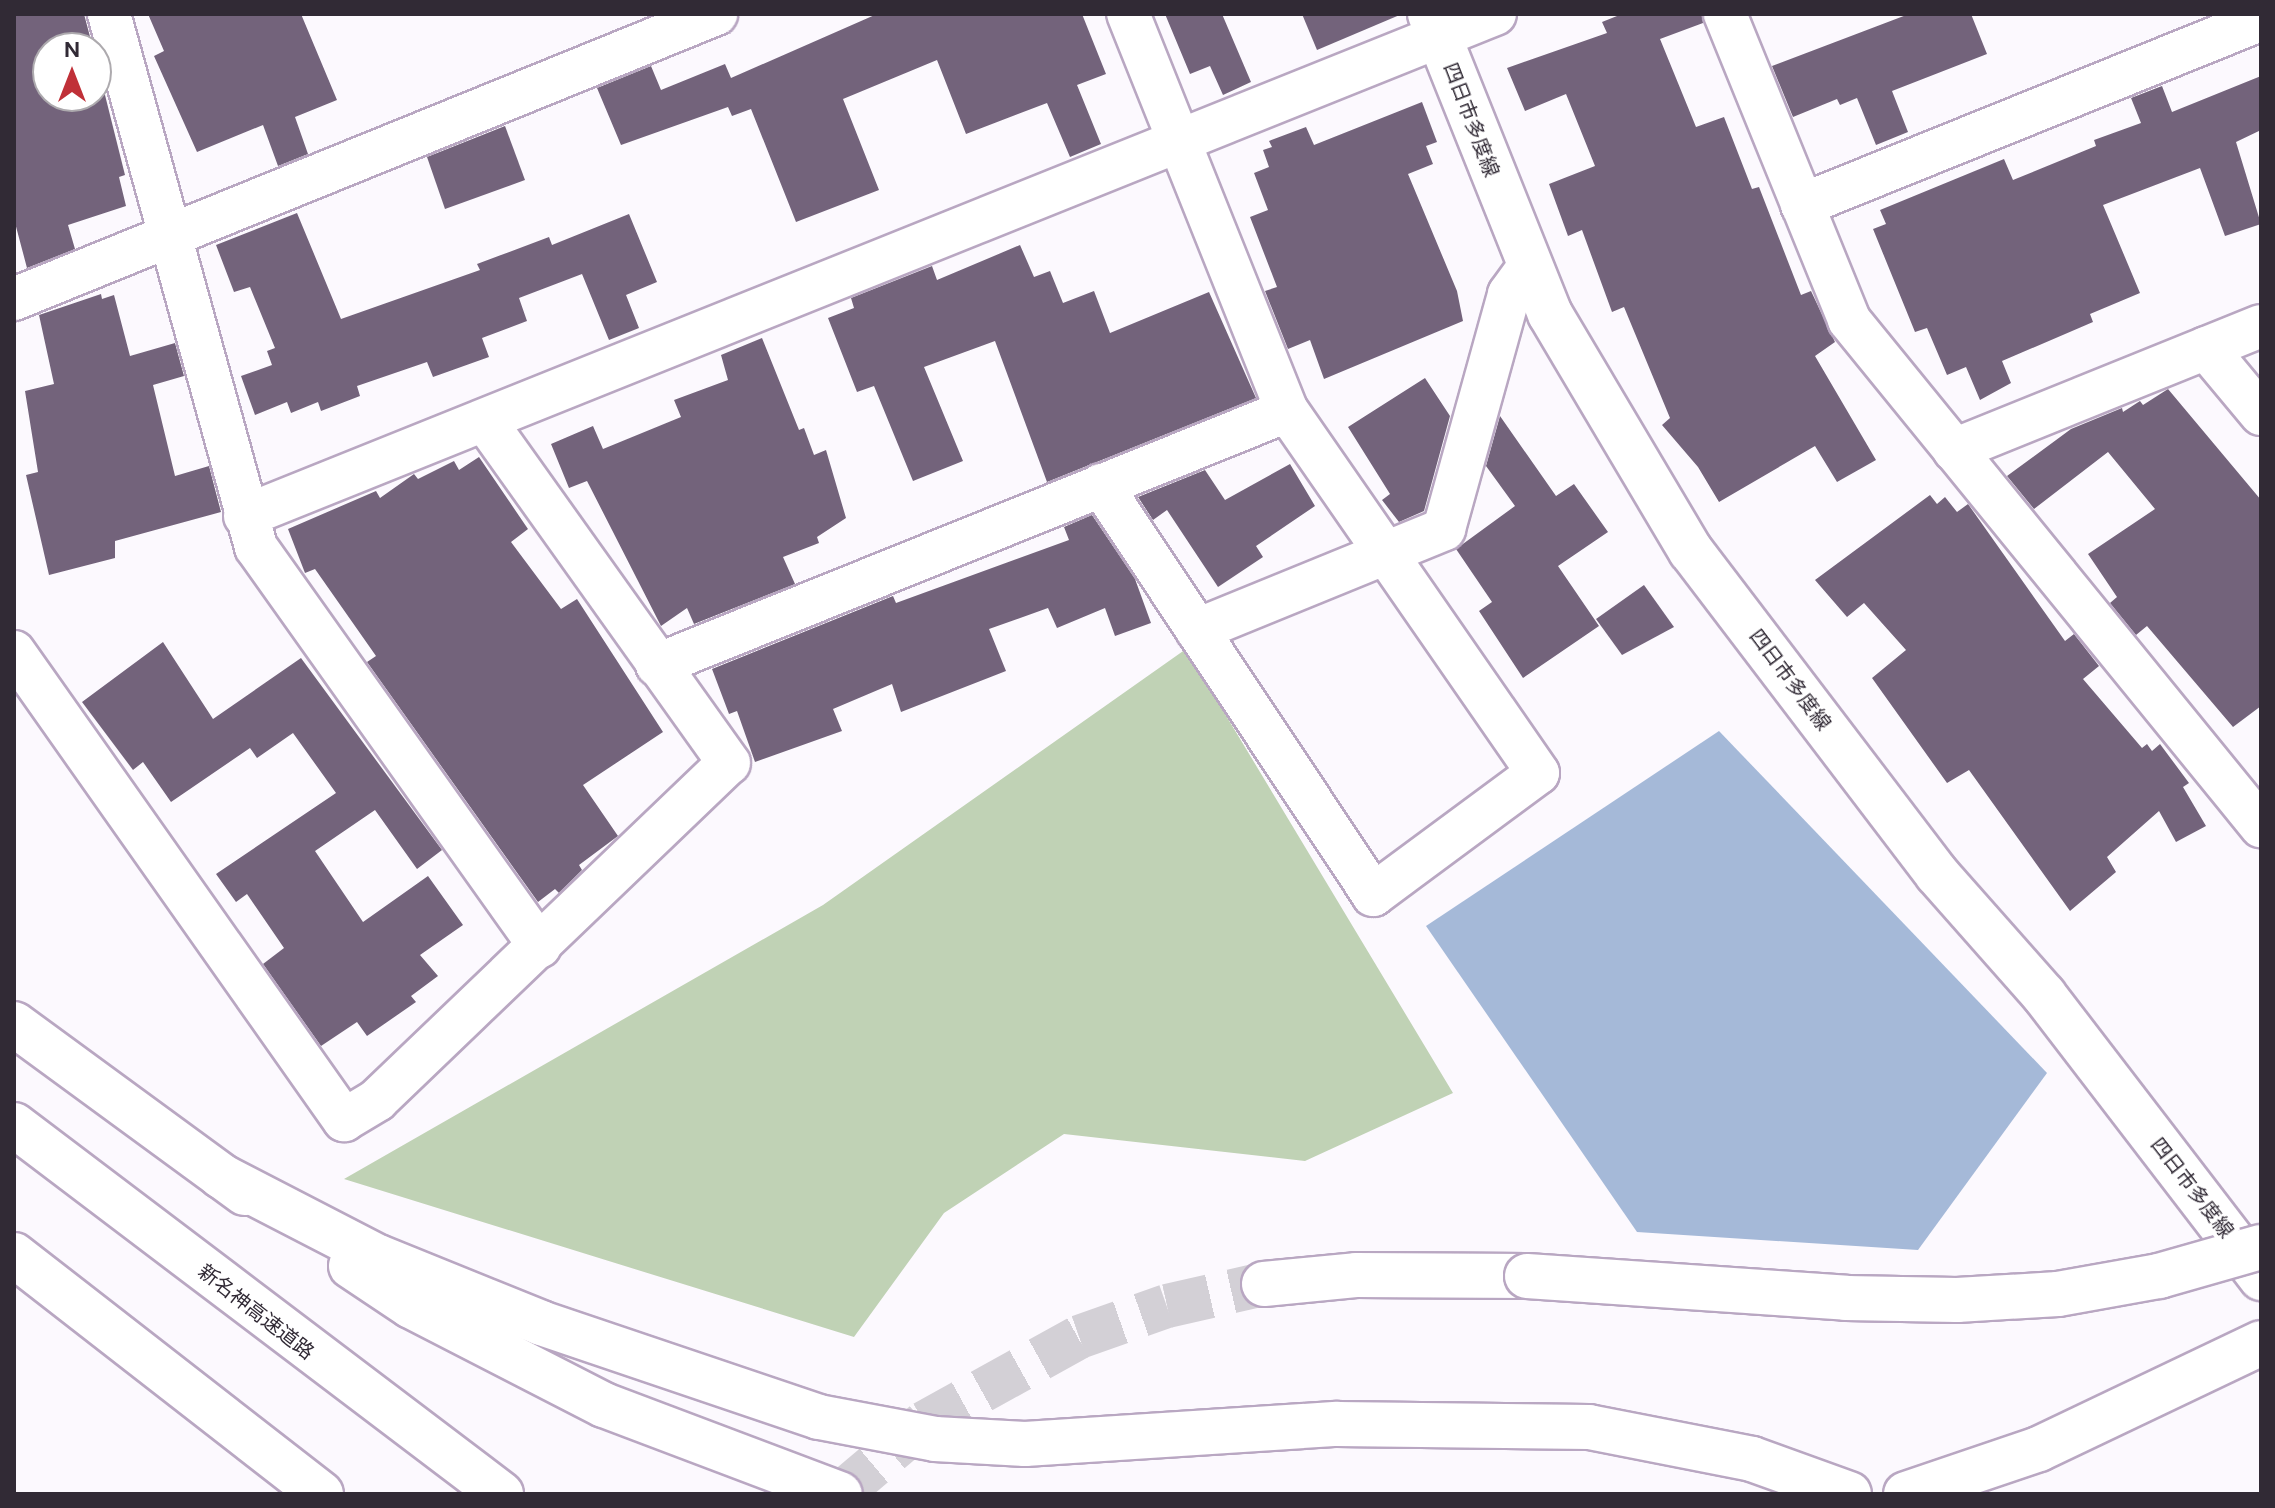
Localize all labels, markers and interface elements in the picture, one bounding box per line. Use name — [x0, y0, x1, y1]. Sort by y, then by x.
north arrow — [32, 32, 112, 112]
text: N — [64, 35, 80, 64]
street label: 四日市多度線 — [1438, 60, 1504, 180]
street label: 四日市多度線 — [1744, 625, 1836, 735]
street label: 四日市多度線 — [2146, 1133, 2238, 1243]
street label: 新名神高速道路 — [193, 1259, 319, 1365]

